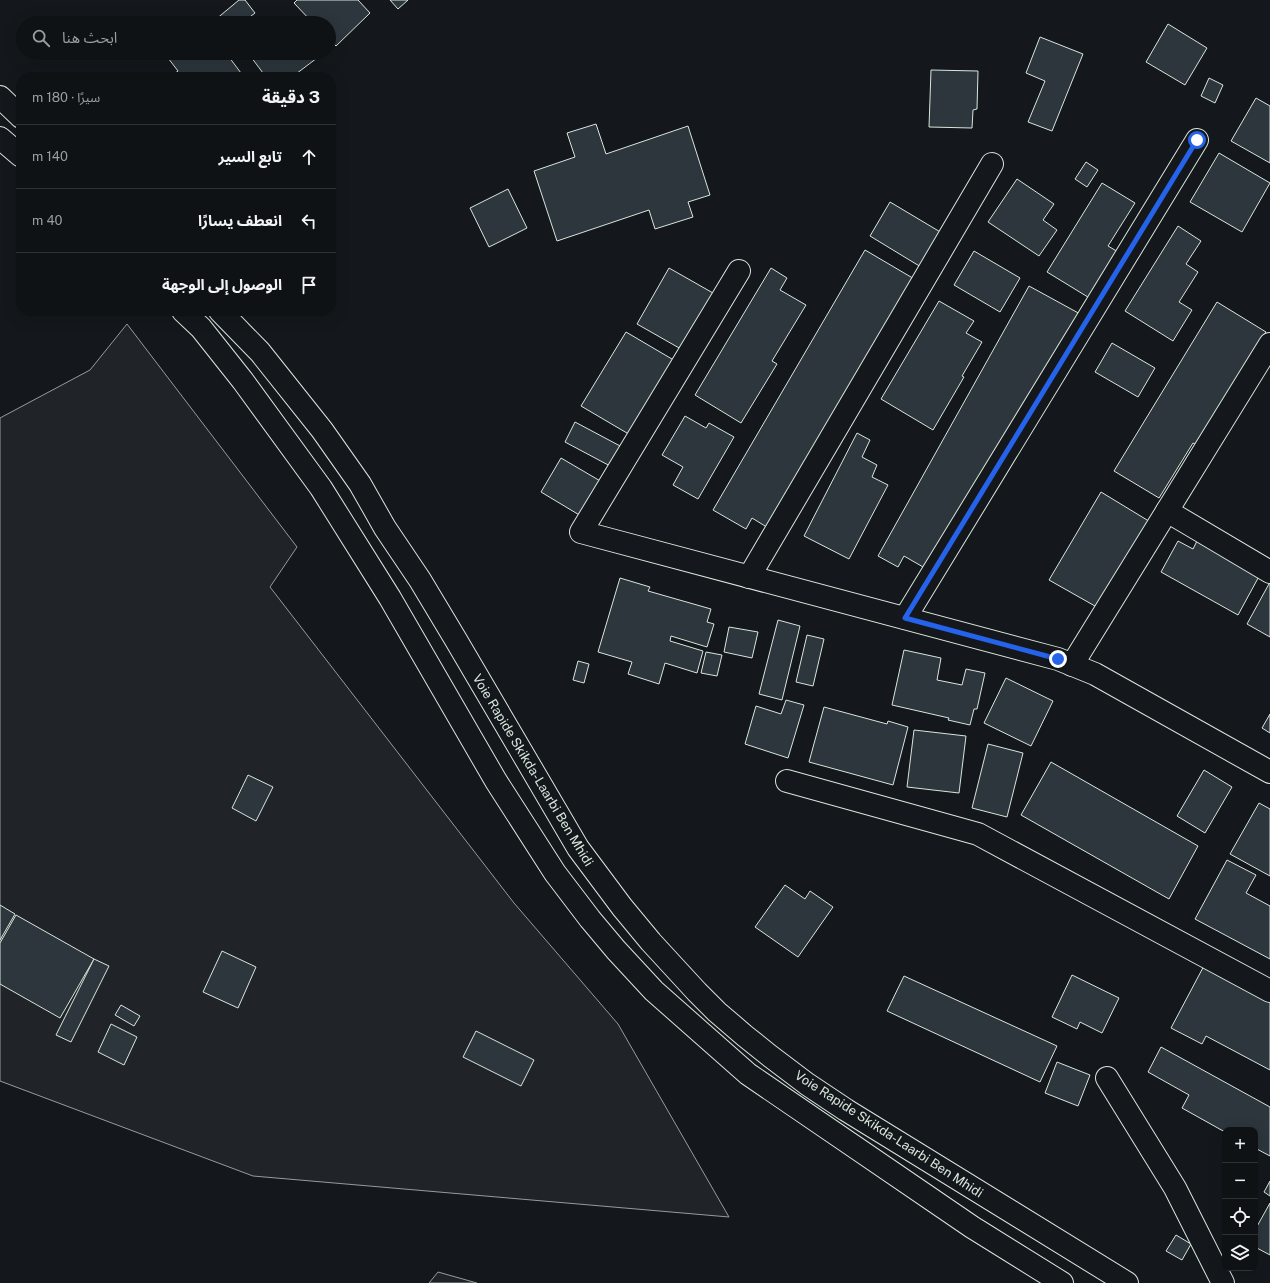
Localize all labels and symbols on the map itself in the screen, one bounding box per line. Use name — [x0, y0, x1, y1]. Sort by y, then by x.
route start — [1188, 131, 1206, 149]
route end — [1049, 650, 1067, 668]
street label: Voie Rapide Skikda-Laarbi Ben Mhidi — [470, 671, 596, 869]
street label: Voie Rapide Skikda-Laarbi Ben Mhidi — [792, 1067, 986, 1201]

